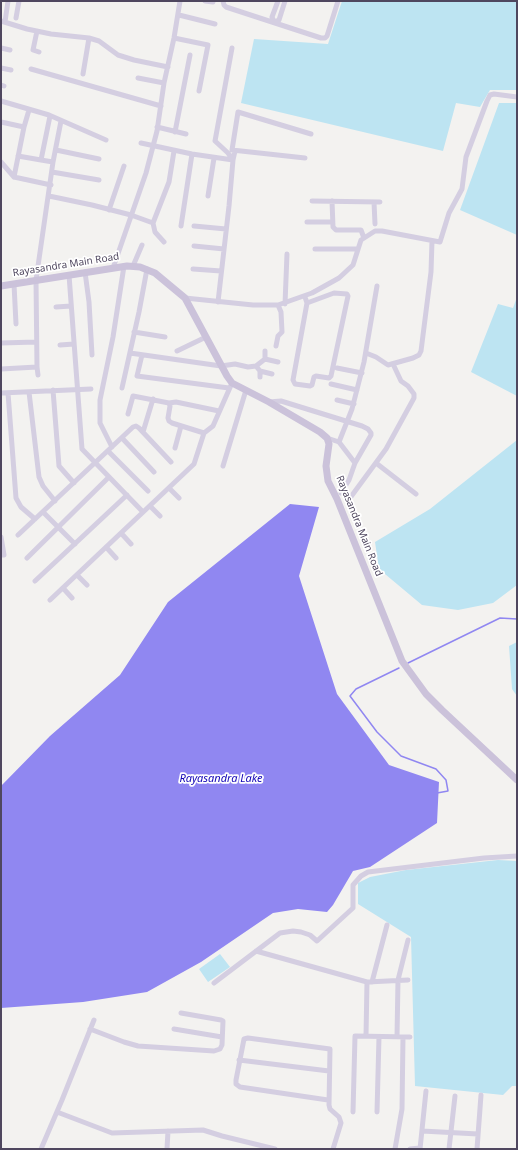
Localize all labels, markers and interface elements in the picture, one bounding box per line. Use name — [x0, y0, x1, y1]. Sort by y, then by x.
street label: Rayasandra Main Road — [12, 251, 120, 279]
street label: Rayasandra Main Road — [333, 474, 385, 578]
water label: Rayasandra Lake — [179, 772, 263, 786]

